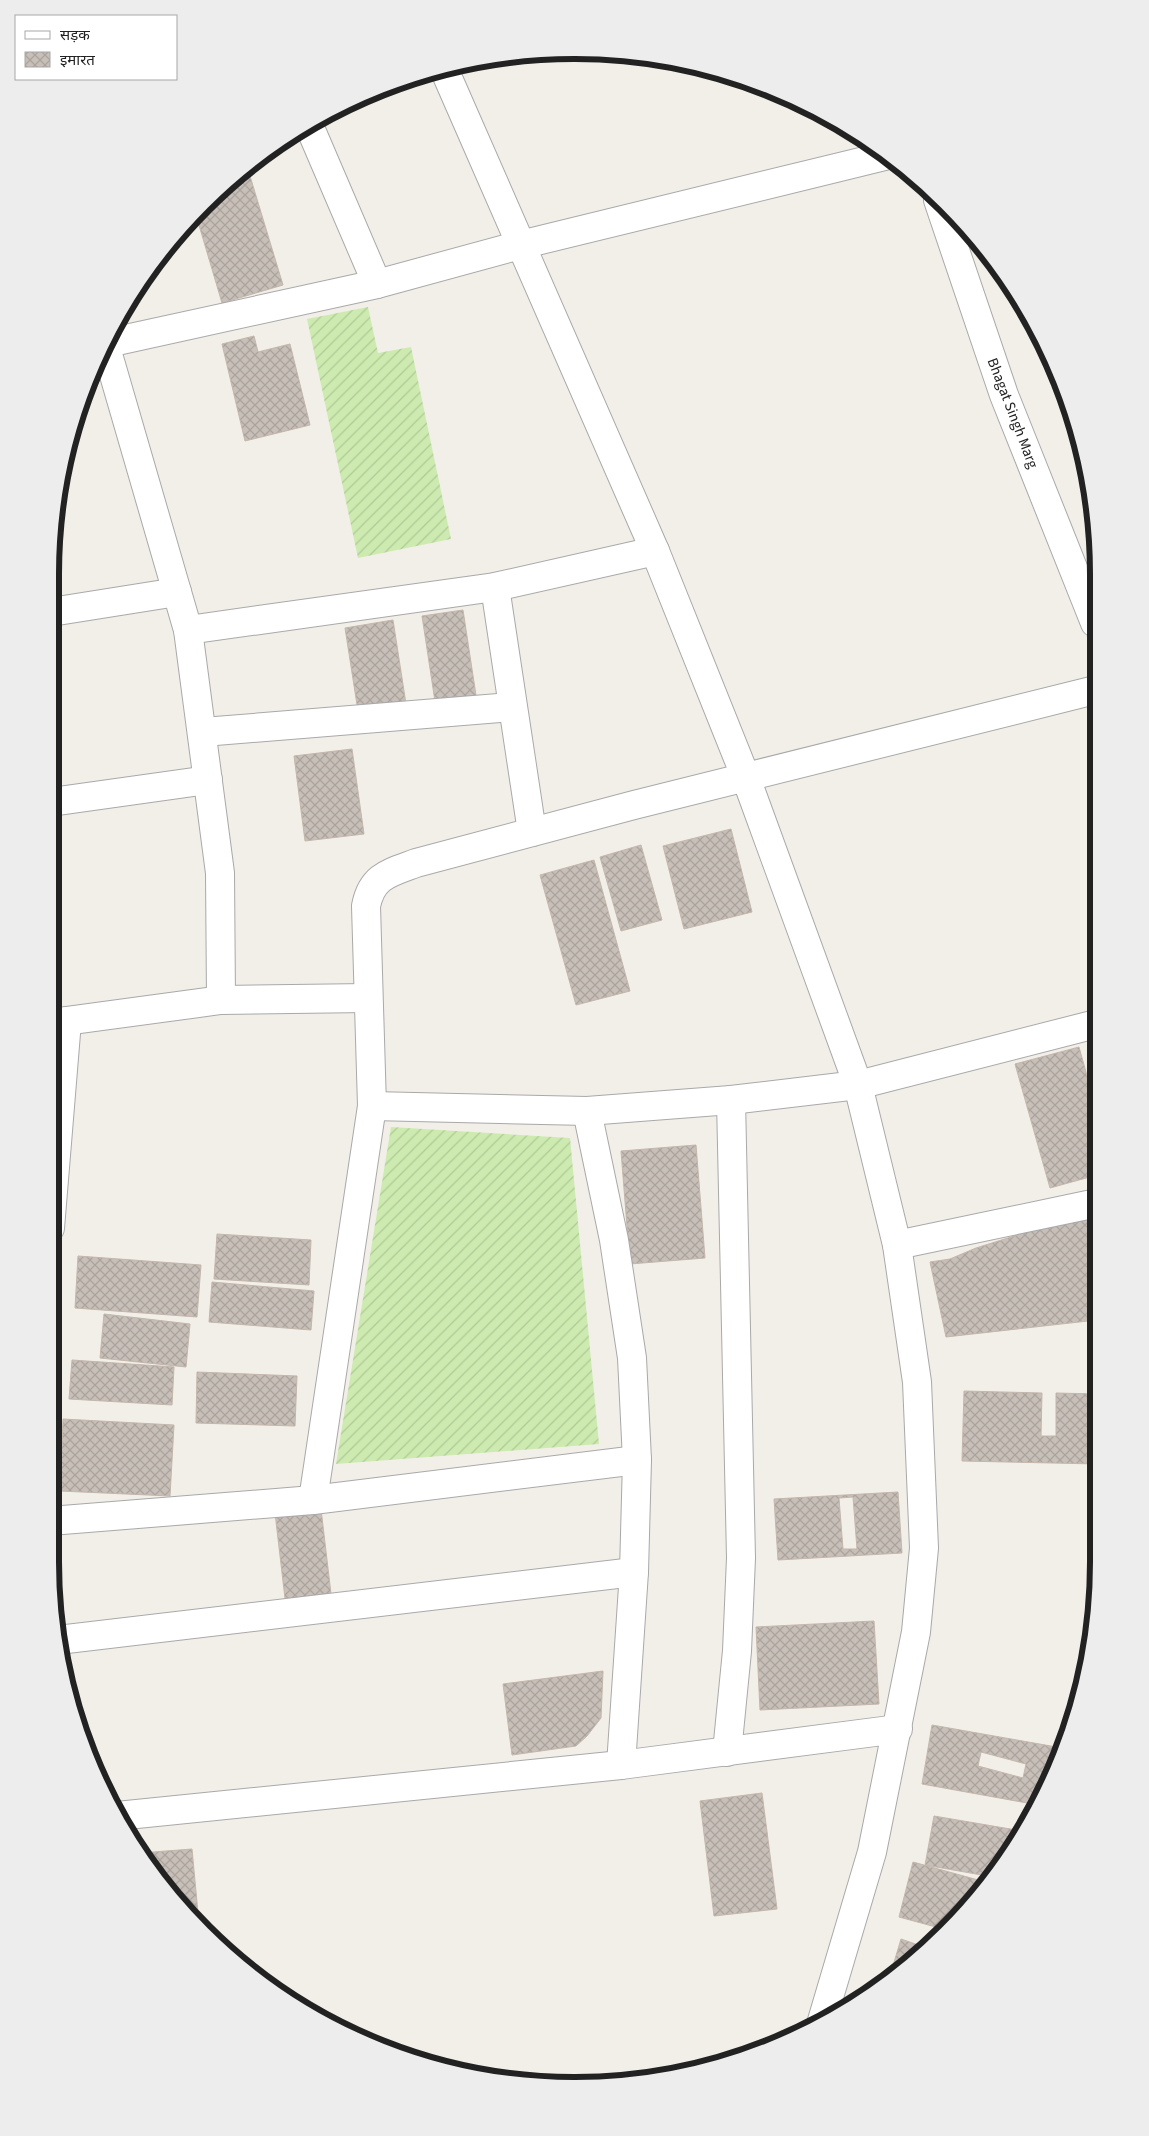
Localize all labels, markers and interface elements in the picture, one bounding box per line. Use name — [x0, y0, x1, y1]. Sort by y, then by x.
legend — [15, 15, 178, 80]
text: सड़क — [60, 25, 90, 46]
text: इमारत — [60, 50, 95, 71]
street label: Bhagat Singh Marg — [982, 355, 1043, 472]

